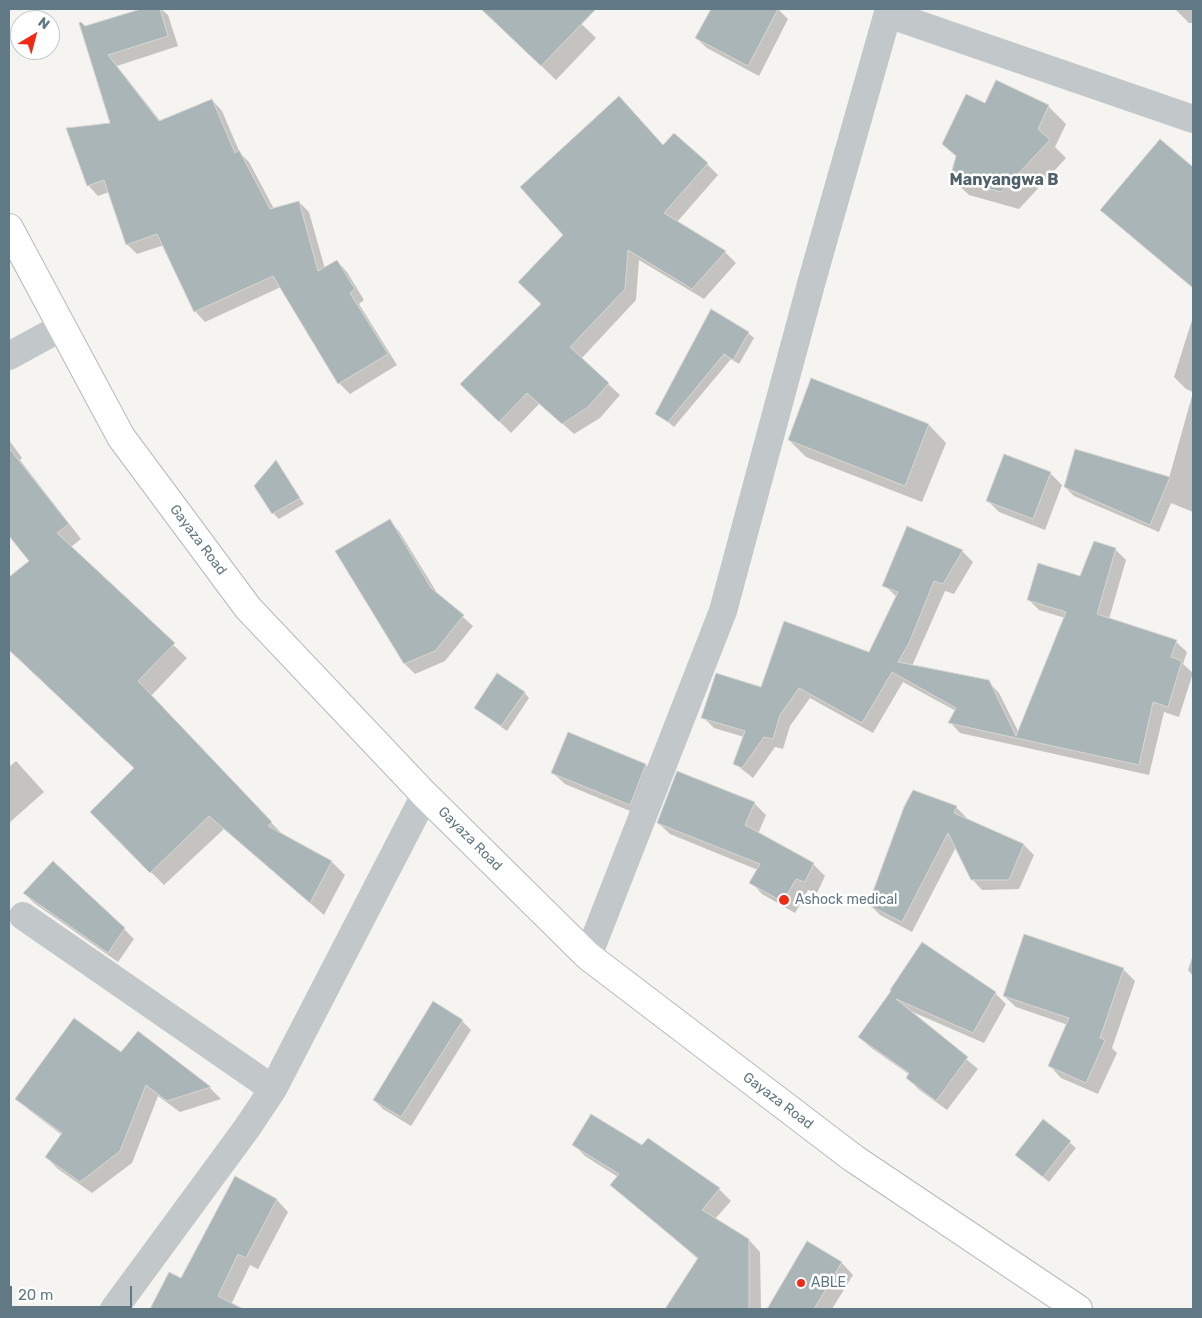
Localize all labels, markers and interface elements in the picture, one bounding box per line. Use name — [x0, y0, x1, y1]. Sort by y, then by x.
north arrow — [10, 10, 60, 60]
text: N — [35, 14, 53, 33]
district label: Manyangwa B — [950, 170, 1058, 190]
street label: Gayaza Road — [166, 502, 230, 578]
street label: Gayaza Road — [434, 803, 506, 875]
place label: Ashock medical — [795, 892, 897, 908]
marker: Ashock medical — [777, 893, 791, 907]
street label: Gayaza Road — [740, 1069, 816, 1133]
place label: ABLE — [811, 1275, 846, 1291]
scale bar — [12, 1276, 135, 1308]
marker: ABLE — [795, 1277, 807, 1289]
text: 20 m — [18, 1286, 53, 1304]

